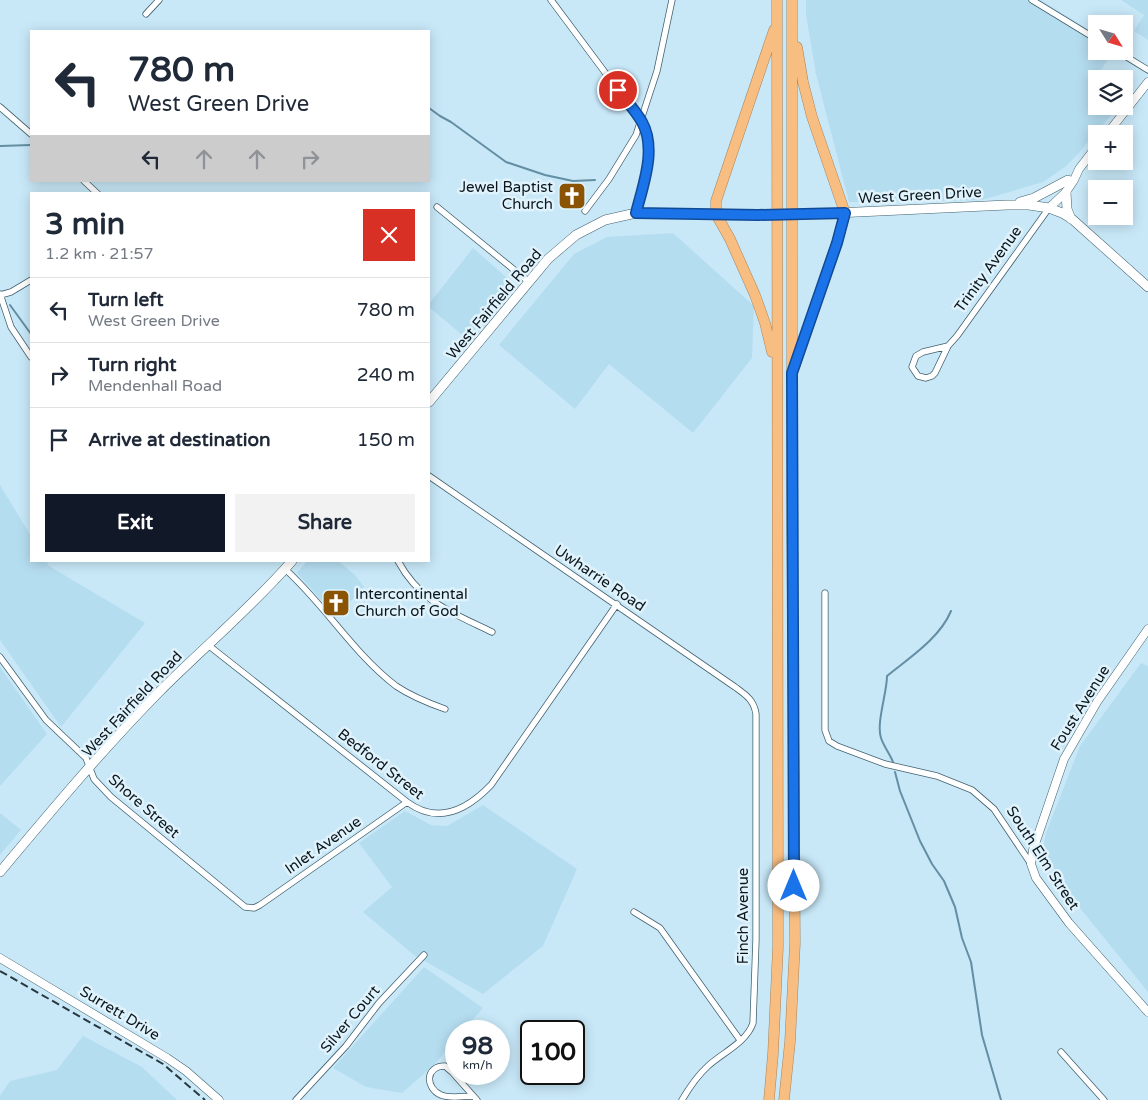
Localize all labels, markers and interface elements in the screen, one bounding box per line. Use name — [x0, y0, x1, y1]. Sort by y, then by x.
north arrow — [1088, 15, 1132, 60]
map controls — [1088, 15, 1133, 225]
text: 780 m — [128, 49, 235, 91]
icon: left — [45, 50, 110, 115]
pin — [597, 69, 639, 111]
button: layers — [1088, 70, 1133, 115]
icon: arrive — [604, 76, 632, 104]
text: West Green Drive — [128, 91, 309, 117]
button: + — [1088, 125, 1133, 170]
icon: left — [137, 145, 165, 173]
icon: ahead — [190, 145, 218, 173]
icon: ahead — [243, 145, 271, 173]
icon: right — [296, 145, 324, 173]
place label: Jewel Baptist Church — [459, 178, 553, 213]
button: − — [1088, 180, 1133, 225]
church icon: Jewel Baptist Church — [557, 181, 587, 211]
street label: West Green Drive — [858, 183, 982, 207]
text: 3 min — [45, 206, 125, 243]
button: close — [363, 209, 415, 261]
street label: Trinity Avenue — [951, 222, 1025, 316]
text: 1.2 km · 21:57 — [45, 244, 154, 264]
street label: West Fairfield Road — [443, 245, 545, 363]
text: Turn left — [88, 289, 164, 311]
icon: left — [45, 296, 73, 324]
text: 780 m — [357, 299, 415, 321]
text: West Green Drive — [88, 311, 220, 331]
text: Turn right — [88, 354, 176, 376]
icon: right — [45, 361, 73, 389]
text: 240 m — [357, 364, 415, 386]
text: Mendenhall Road — [88, 376, 222, 396]
icon: arrive — [45, 426, 73, 454]
text: Arrive at destination — [88, 429, 271, 451]
text: 150 m — [357, 429, 415, 451]
button: Exit — [45, 494, 225, 552]
button: Share — [235, 494, 415, 552]
street label: Uwharrie Road — [551, 541, 649, 615]
place label: Intercontinental Church of God — [355, 585, 468, 620]
church icon: Intercontinental Church of God — [321, 588, 351, 618]
street label: West Fairfield Road — [78, 647, 186, 761]
street label: Foust Avenue — [1047, 662, 1113, 754]
street label: Bedford Street — [334, 725, 428, 803]
street label: Shore Street — [105, 770, 183, 842]
street label: South Elm Street — [1003, 803, 1083, 913]
street label: Inlet Avenue — [281, 812, 365, 878]
position arrow — [767, 859, 819, 911]
street label: Finch Avenue — [734, 868, 752, 964]
street label: Silver Court — [317, 981, 384, 1056]
street label: Surrett Drive — [77, 982, 163, 1044]
speed limit sign: 100 — [520, 1020, 585, 1085]
text: 98 — [462, 1031, 493, 1061]
text: km/h — [462, 1058, 493, 1072]

